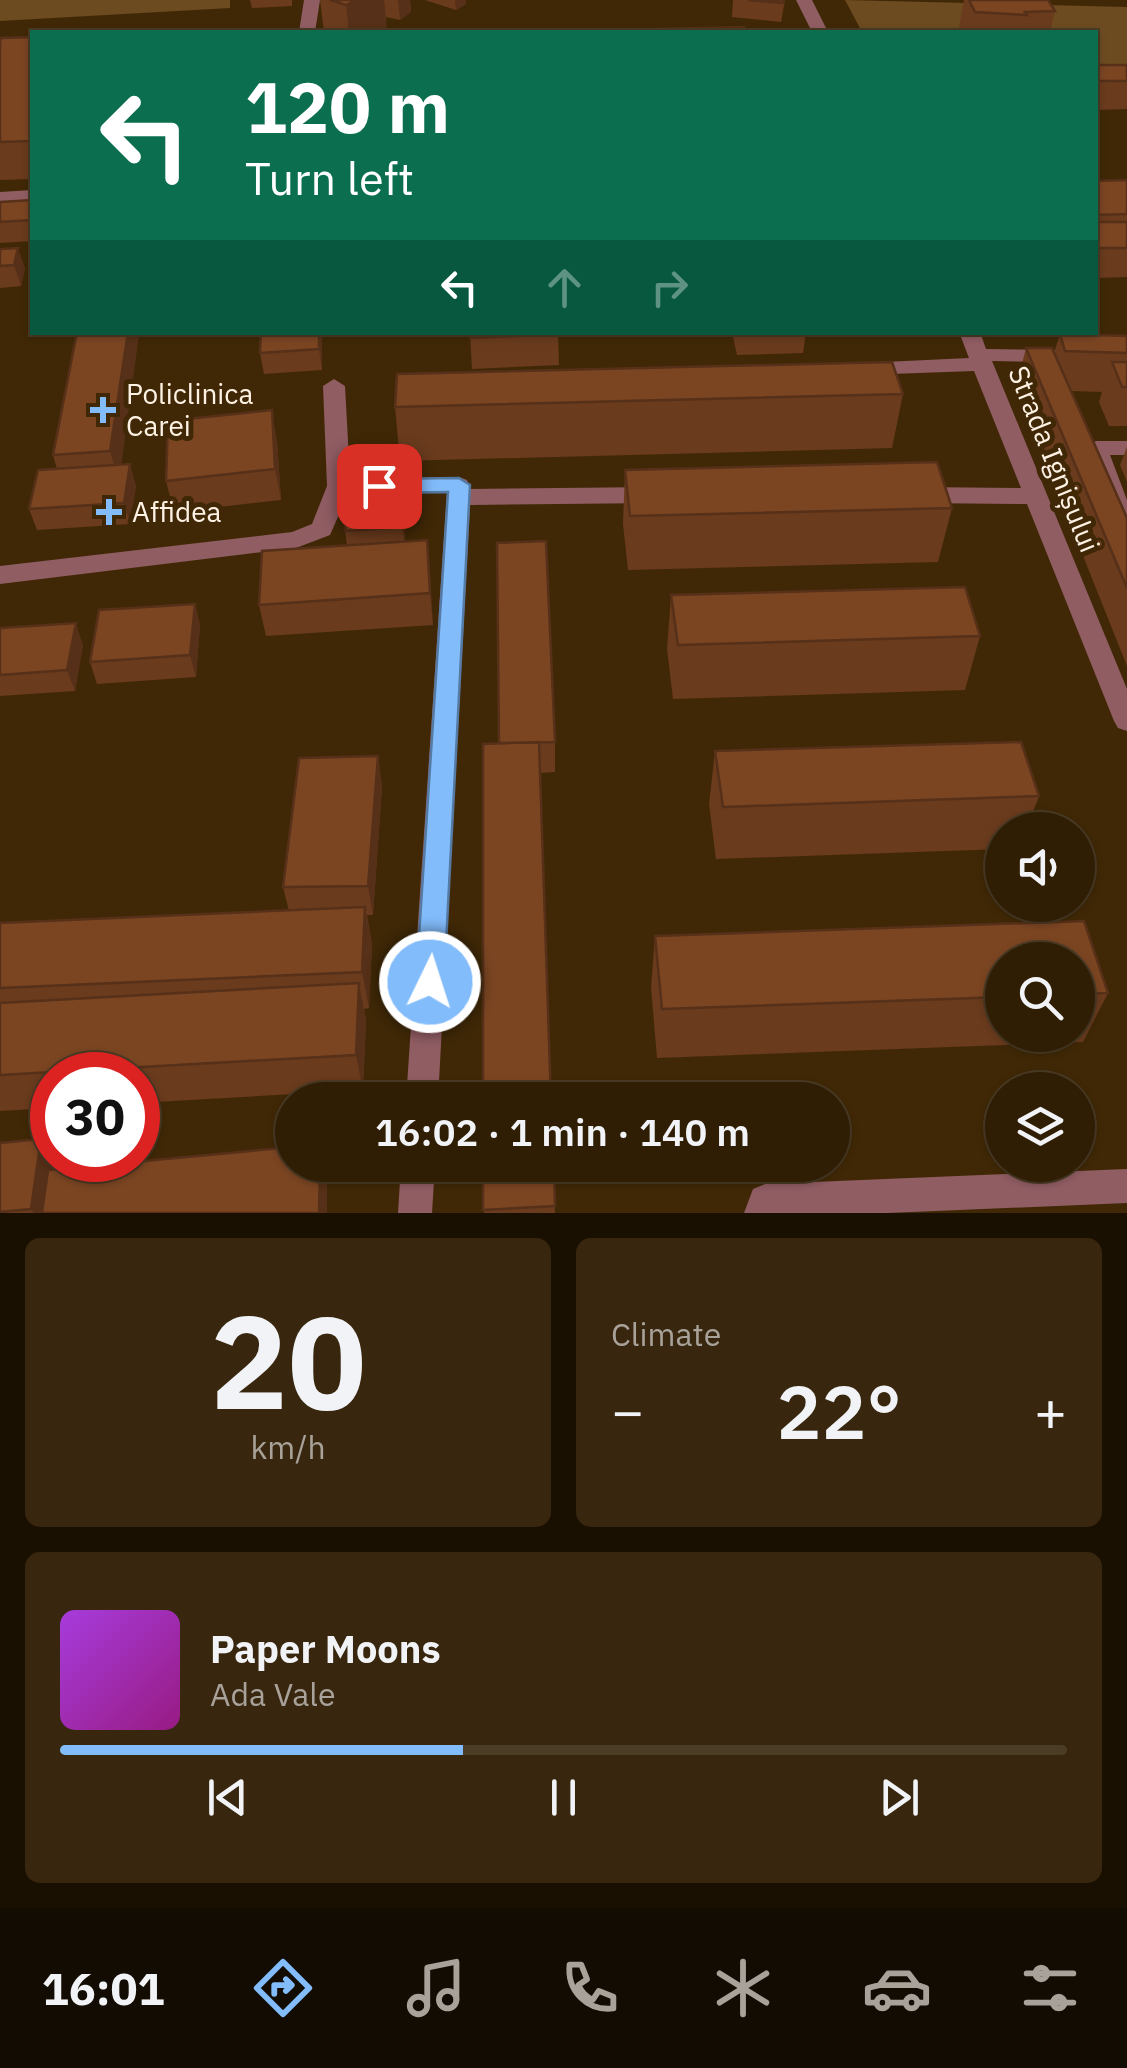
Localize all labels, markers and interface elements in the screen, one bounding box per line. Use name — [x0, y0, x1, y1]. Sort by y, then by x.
text: 120 m — [245, 61, 450, 152]
icon: left — [80, 70, 210, 200]
text: Turn left — [245, 149, 414, 207]
icon: left — [432, 260, 487, 315]
icon: ahead — [537, 260, 592, 315]
icon: right — [642, 260, 697, 315]
street label: Strada Ignișului — [1000, 360, 1109, 558]
place label: Policlinica Carei — [126, 375, 253, 444]
marker: Policlinica Carei — [90, 397, 116, 423]
pin — [337, 444, 422, 529]
icon: arrive — [352, 459, 407, 514]
place label: Affidea — [132, 493, 222, 530]
marker: Affidea — [96, 499, 122, 525]
map controls — [985, 812, 1095, 1182]
button: sound — [985, 812, 1095, 922]
position arrow — [378, 930, 482, 1034]
button: search — [985, 942, 1095, 1052]
speed limit sign: 30 — [30, 1052, 160, 1182]
button: layers — [985, 1072, 1095, 1182]
text: 16:02 · 1 min · 140 m — [375, 1107, 750, 1156]
text: 20 — [210, 1276, 366, 1445]
text: Climate — [611, 1313, 721, 1355]
text: 22° — [776, 1362, 902, 1460]
text: − — [611, 1375, 644, 1446]
text: + — [1034, 1375, 1067, 1446]
text: km/h — [250, 1426, 326, 1468]
text: Paper Moons — [210, 1624, 441, 1673]
text: Ada Vale — [210, 1673, 336, 1715]
icon: previous — [200, 1770, 255, 1825]
icon: pause — [536, 1770, 591, 1825]
icon: next — [872, 1770, 927, 1825]
icon: directions — [248, 1953, 318, 2023]
icon: music — [401, 1953, 471, 2023]
icon: phone — [555, 1953, 625, 2023]
icon: climate — [708, 1953, 778, 2023]
icon: car — [862, 1953, 932, 2023]
icon: filters — [1015, 1953, 1085, 2023]
text: 16:01 — [42, 1959, 165, 2017]

